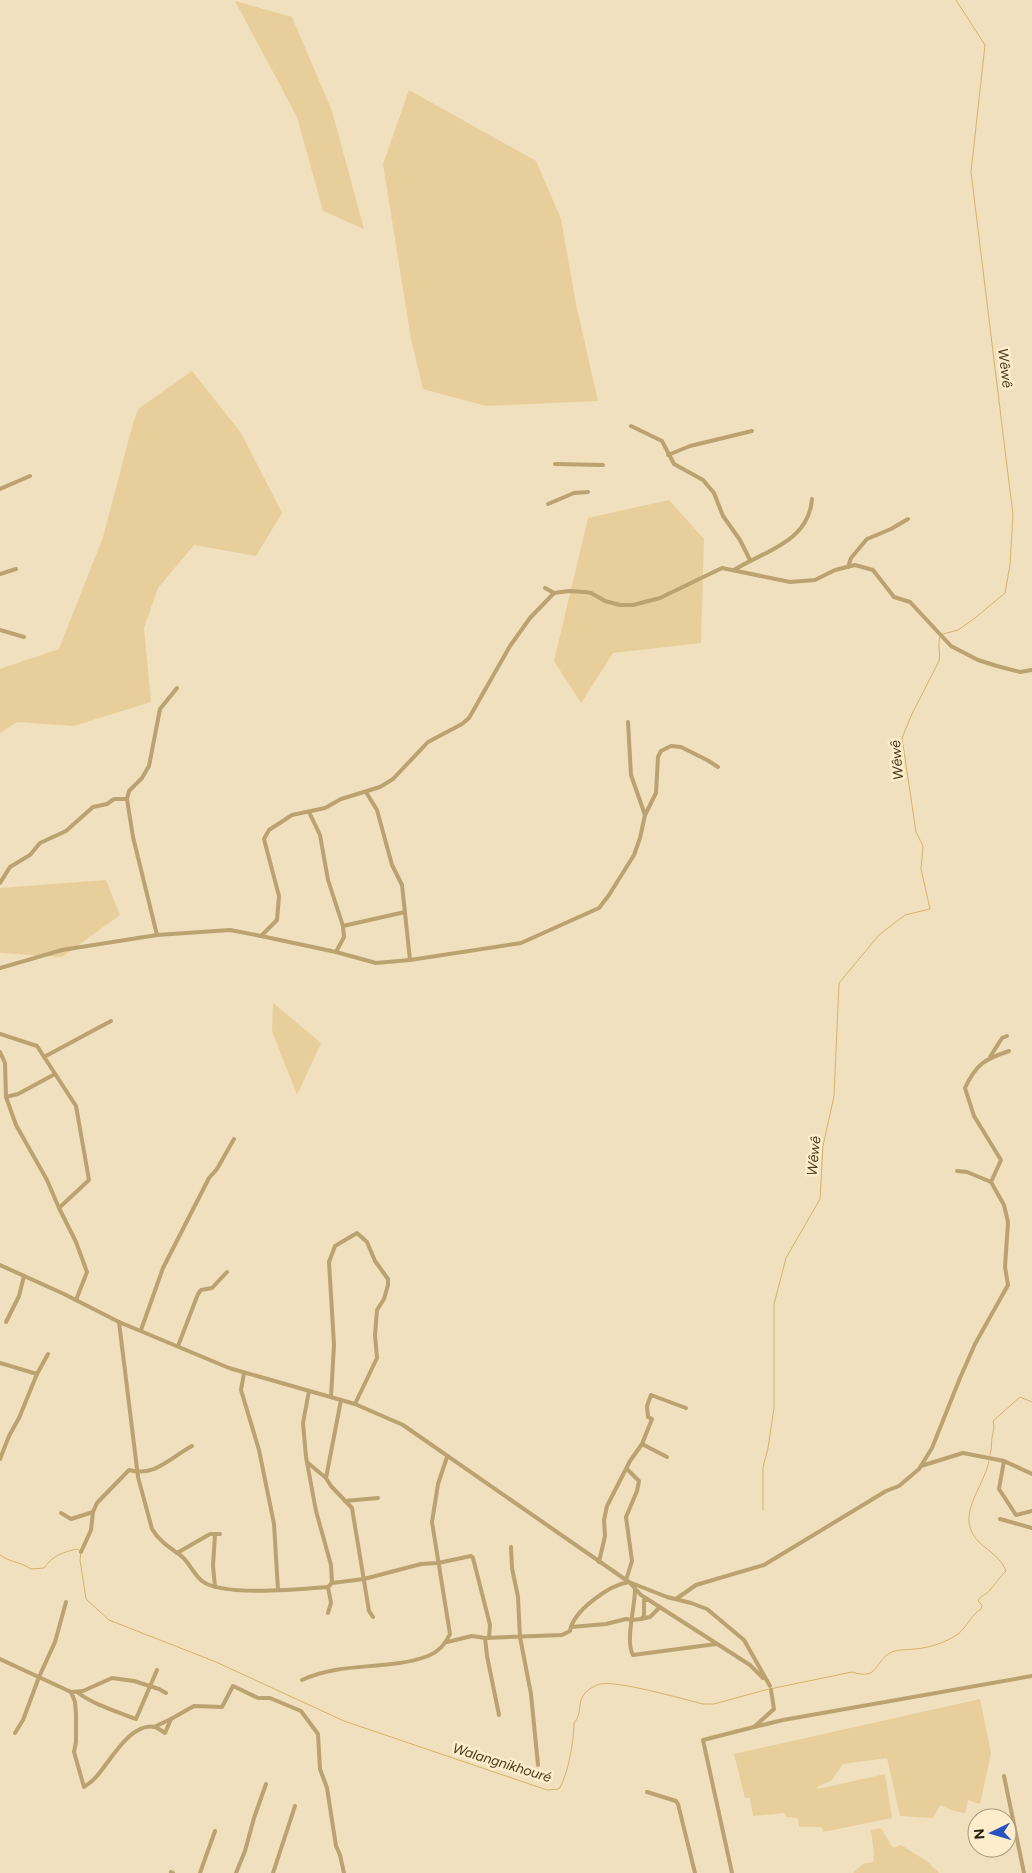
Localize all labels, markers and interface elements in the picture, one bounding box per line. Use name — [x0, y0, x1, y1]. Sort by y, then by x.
water label: Wêwê — [994, 347, 1016, 389]
water label: Wêwê — [887, 739, 907, 781]
water label: Wêwê — [803, 1135, 825, 1177]
water label: Walangnikhouré — [451, 1740, 554, 1786]
north arrow — [967, 1808, 1017, 1858]
text: N — [971, 1828, 988, 1840]

